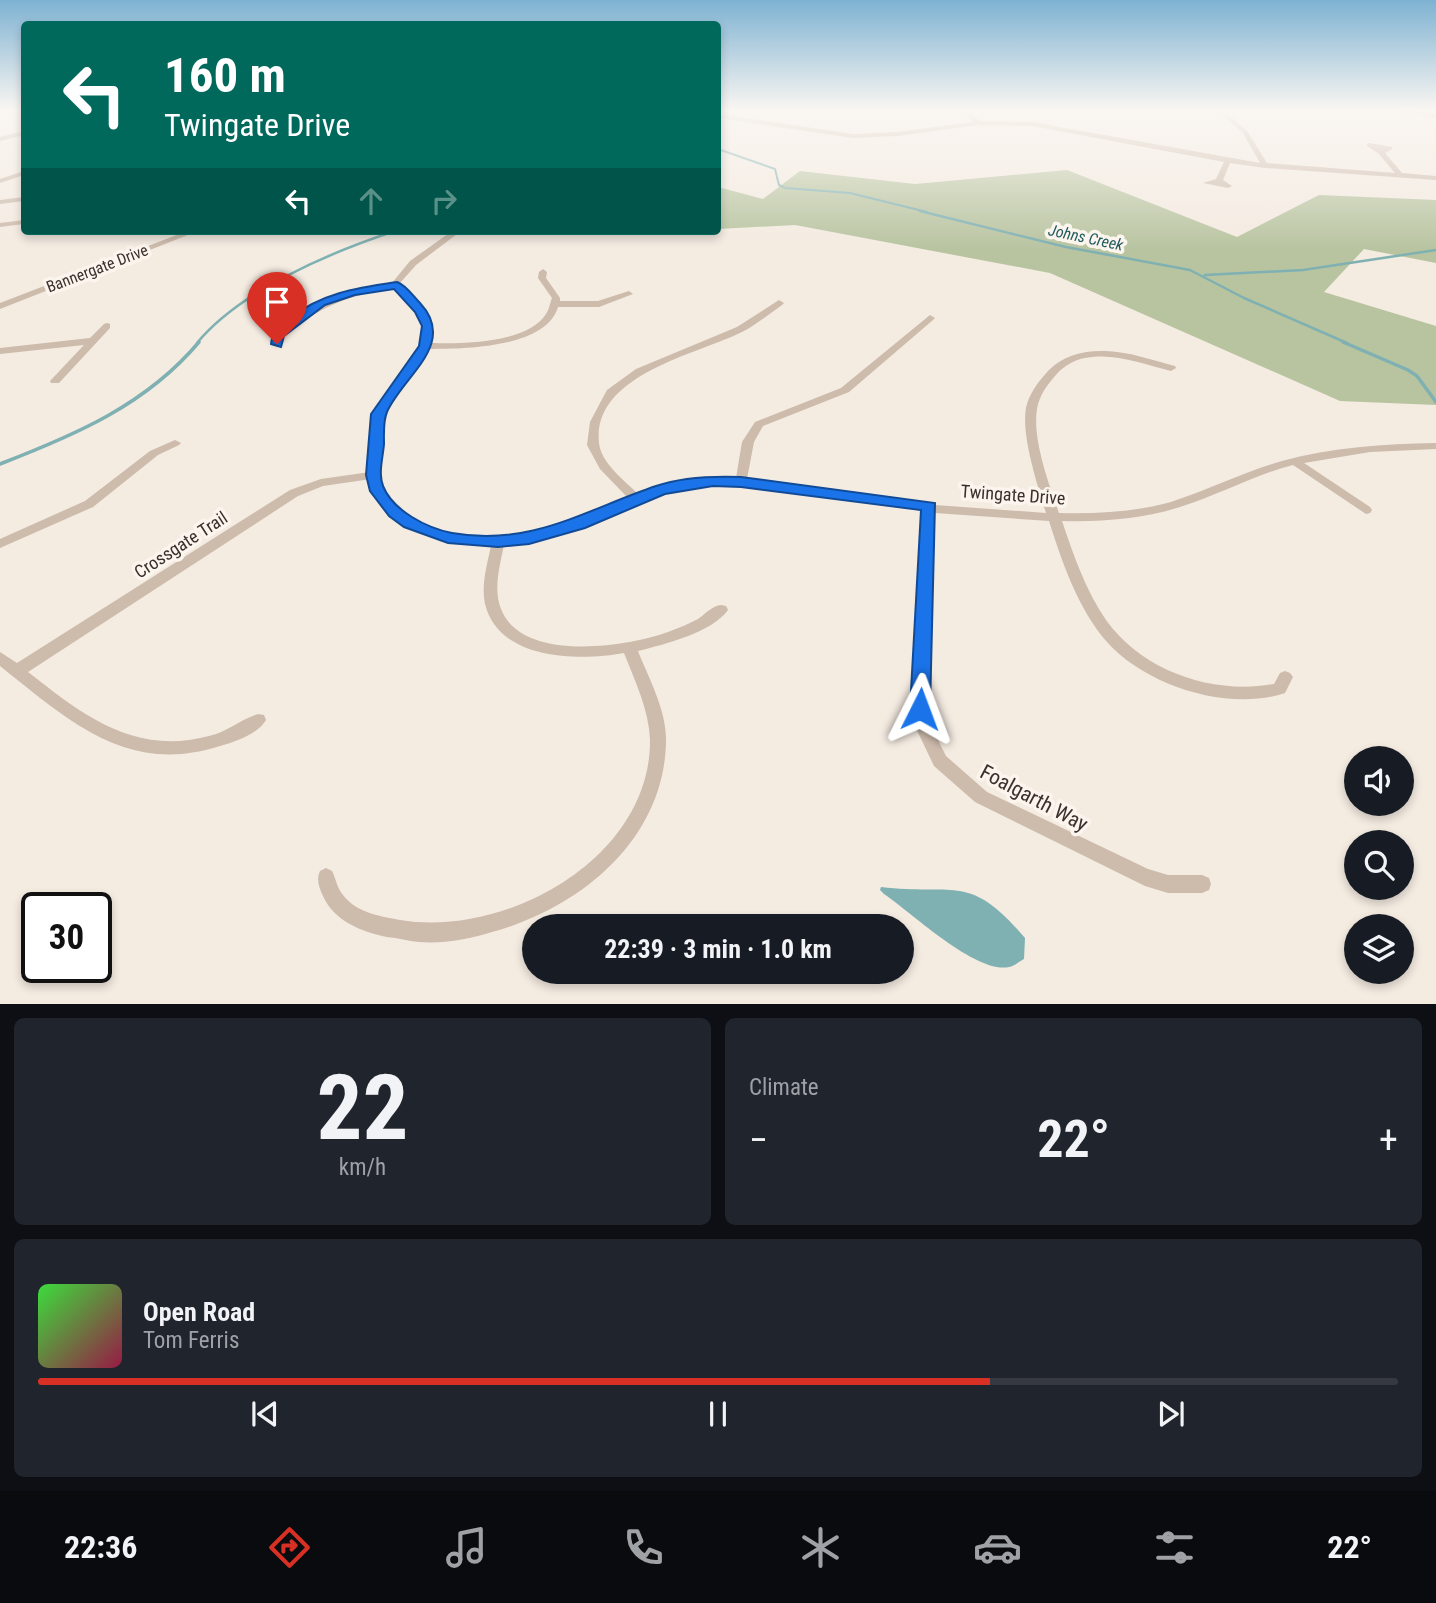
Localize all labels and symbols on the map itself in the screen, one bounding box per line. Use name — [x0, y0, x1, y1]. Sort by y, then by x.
water label: Johns Creek — [1047, 220, 1126, 255]
street label: Bannergate Drive — [44, 240, 151, 297]
pin — [247, 272, 307, 344]
street label: Twingate Drive — [960, 480, 1066, 509]
street label: Crossgate Trail — [130, 507, 231, 582]
position arrow — [883, 672, 957, 746]
street label: Foalgarth Way — [976, 760, 1092, 836]
speed limit sign: 30 — [21, 892, 112, 983]

